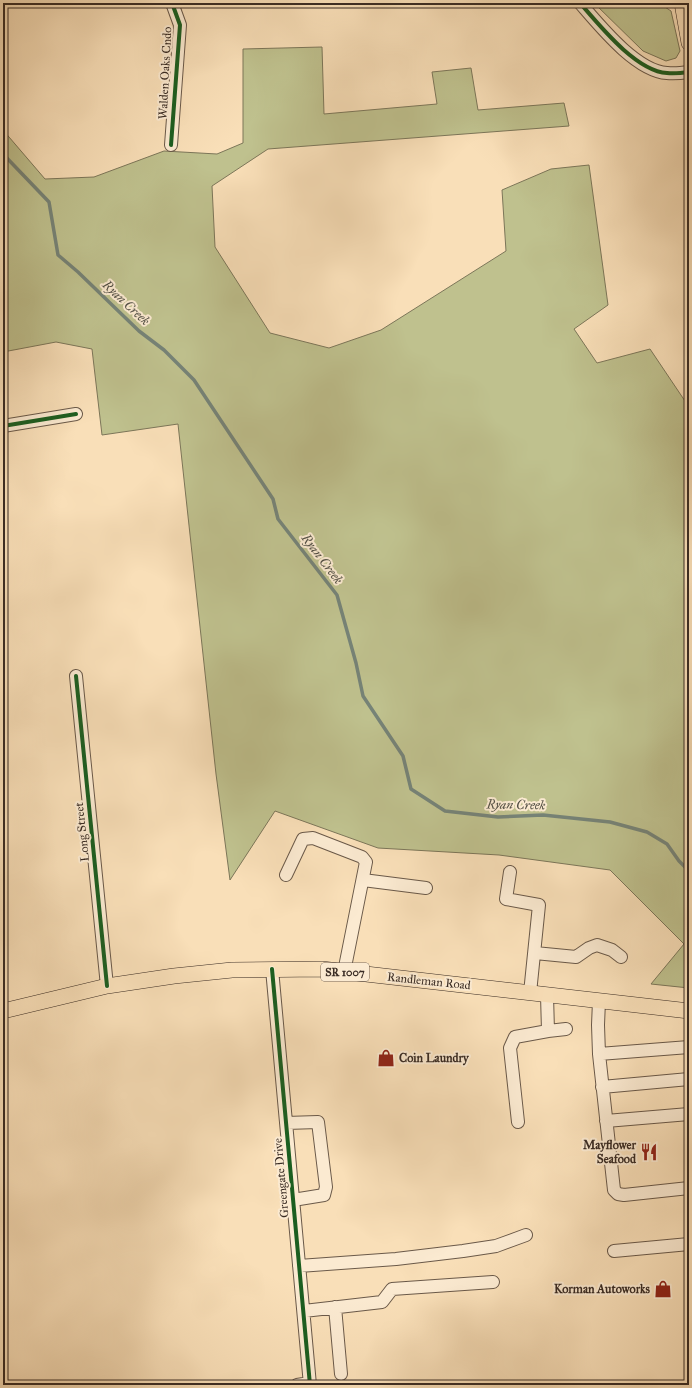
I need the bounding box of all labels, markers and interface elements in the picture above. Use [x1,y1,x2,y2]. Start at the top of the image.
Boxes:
street label: Walden Oaks Cndo [156,26,174,120]
water label: Ryan Creek [98,276,153,329]
water label: Ryan Creek [297,530,346,587]
water label: Ryan Creek [485,796,546,814]
street label: Long Street [72,801,93,862]
road number: SR 1007 [321,963,369,981]
street label: Randleman Road [386,970,472,992]
shop icon: Coin Laundry [376,1048,396,1068]
place label: Coin Laundry [399,1051,470,1066]
street label: Greengate Drive [271,1137,292,1218]
place label: Mayflower Seafood [583,1138,637,1166]
restaurant icon: Mayflower Seafood [639,1142,659,1162]
shop icon: Korman Autoworks [653,1279,673,1299]
place label: Korman Autoworks [554,1282,651,1296]

